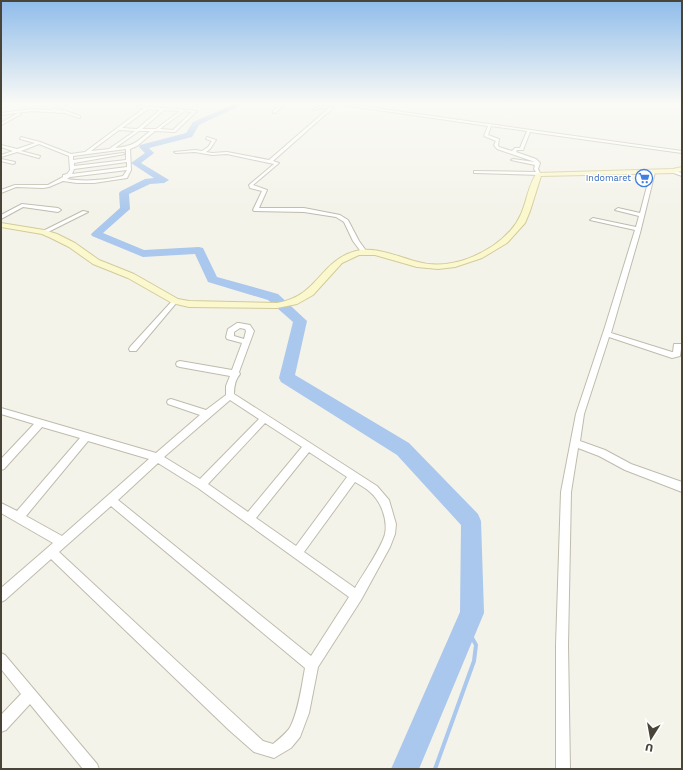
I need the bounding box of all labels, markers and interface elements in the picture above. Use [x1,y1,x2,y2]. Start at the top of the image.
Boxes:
supermarket icon: Indomaret [634,168,654,188]
place label: Indomaret [586,173,631,183]
north arrow [631,718,671,758]
text: U [644,740,654,754]

